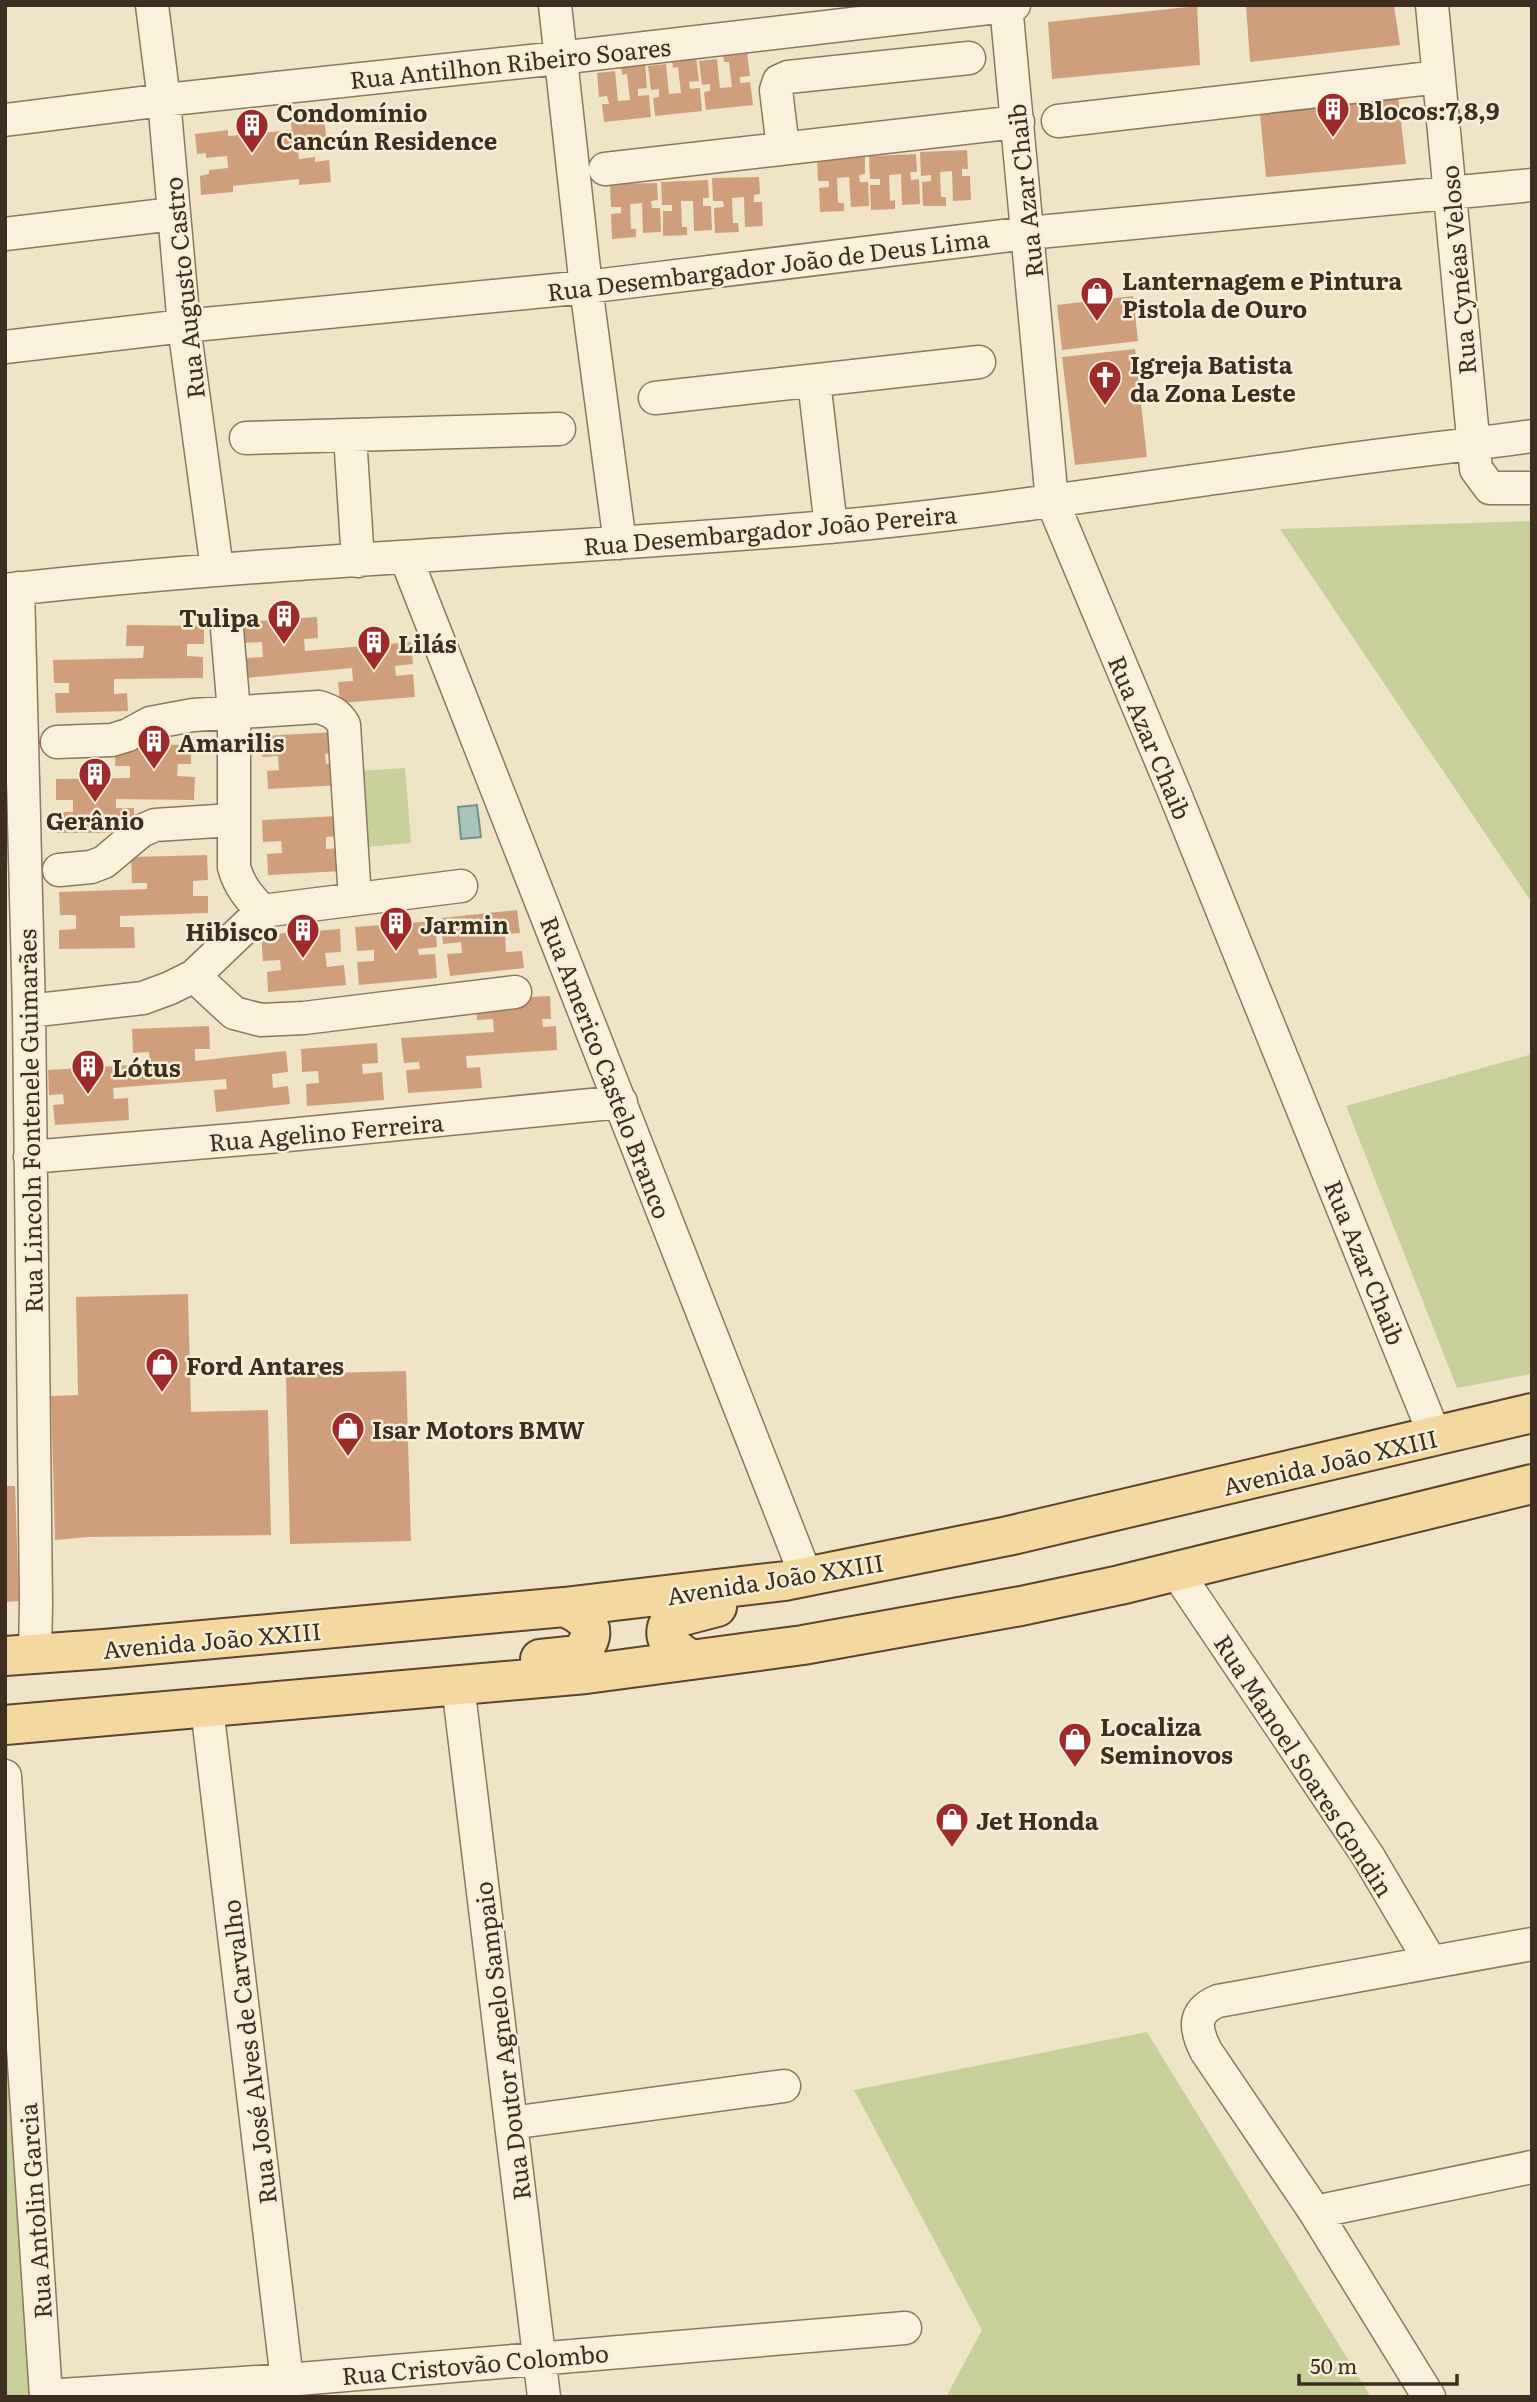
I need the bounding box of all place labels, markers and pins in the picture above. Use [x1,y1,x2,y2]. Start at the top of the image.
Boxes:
building icon: Blocos:7,8,9 [1314,90,1352,139]
place label: Blocos:7,8,9 [1358,92,1500,127]
place label: Condomínio Cancún Residence [276,94,497,157]
building icon: Condomínio Cancún Residence [233,106,271,155]
place label: Lanternagem e Pintura Pistola de Ouro [1122,262,1402,325]
shop icon: Lanternagem e Pintura Pistola de Ouro [1078,274,1116,323]
place label: Igreja Batista da Zona Leste [1130,346,1296,409]
church icon: Igreja Batista da Zona Leste [1086,358,1124,407]
building icon: Tulipa [265,597,303,646]
place label: Tulipa [179,599,260,634]
building icon: Lilás [355,623,393,672]
place label: Lilás [398,625,457,660]
building icon: Amarilis [135,722,173,771]
place label: Amarilis [178,724,284,759]
building icon: Gerânio [76,755,114,804]
place label: Gerânio [46,802,144,837]
building icon: Jarmin [377,904,415,953]
place label: Jarmin [420,906,509,941]
building icon: Hibisco [284,911,322,960]
place label: Hibisco [185,913,278,948]
building icon: Lótus [69,1047,107,1096]
place label: Lótus [112,1049,181,1084]
shop icon: Ford Antares [143,1345,181,1394]
place label: Ford Antares [186,1347,344,1382]
shop icon: Isar Motors BMW [329,1409,367,1458]
place label: Isar Motors BMW [372,1411,585,1446]
place label: Localiza Seminovos [1100,1708,1233,1771]
shop icon: Localiza Seminovos [1056,1720,1094,1769]
shop icon: Jet Honda [933,1800,971,1849]
place label: Jet Honda [976,1802,1099,1837]

